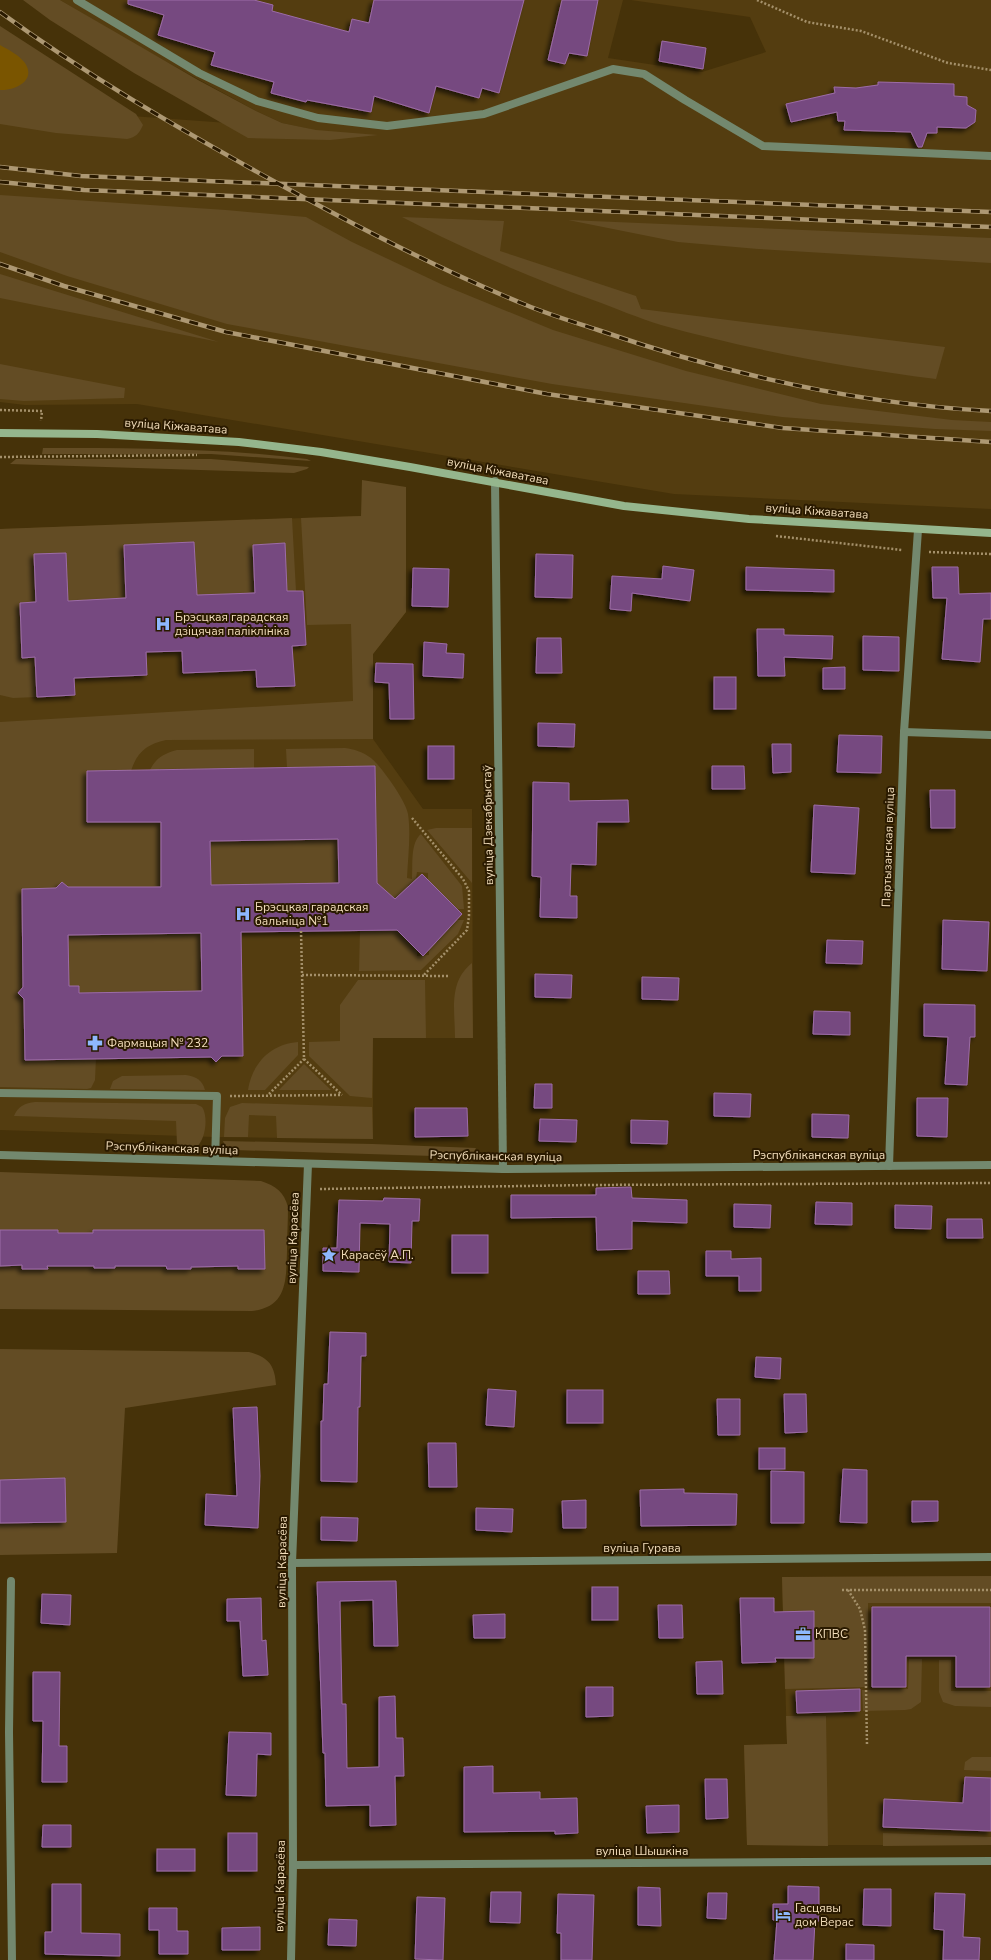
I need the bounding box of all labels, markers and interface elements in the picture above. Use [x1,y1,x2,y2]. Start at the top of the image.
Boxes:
street label: вуліца Кіжаватава [124,414,228,438]
street label: вуліца Кіжаватава [446,453,550,489]
street label: вуліца Кіжаватава [765,499,869,523]
place label: Брэсцкая гарадская дзіцячая паліклініка [175,609,289,639]
hospital icon: Брэсцкая гарадская дзіцячая паліклініка [154,615,172,633]
street label: вуліца Дзекабрыстаў [479,764,497,885]
street label: Партызанская вуліца [878,787,898,907]
place label: Брэсцкая гарадская бальніца №1 [255,899,368,929]
hospital icon: Брэсцкая гарадская бальніца №1 [234,905,252,923]
pharmacy icon: Фармацыя № 232 [86,1034,104,1052]
place label: Фармацыя № 232 [107,1035,208,1051]
street label: Рэспубліканская вуліца [105,1138,239,1158]
street label: Рэспубліканская вуліца [430,1147,562,1165]
street label: Рэспубліканская вуліца [753,1147,885,1163]
street label: вуліца Карасёва [283,1192,303,1284]
place icon: Карасёў А.П. [320,1246,338,1264]
place label: Карасёў А.П. [341,1247,414,1263]
street label: вуліца Карасёва [273,1516,291,1608]
street label: вуліца Гурава [603,1540,681,1556]
office icon: КПВС [794,1625,812,1643]
place label: КПВС [815,1626,848,1642]
street label: вуліца Карасёва [271,1840,289,1932]
street label: вуліца Шышкіна [596,1843,688,1859]
place label: Гасцявы дом Верас [795,1900,854,1930]
hotel icon: Гасцявы дом Верас [774,1906,792,1924]

